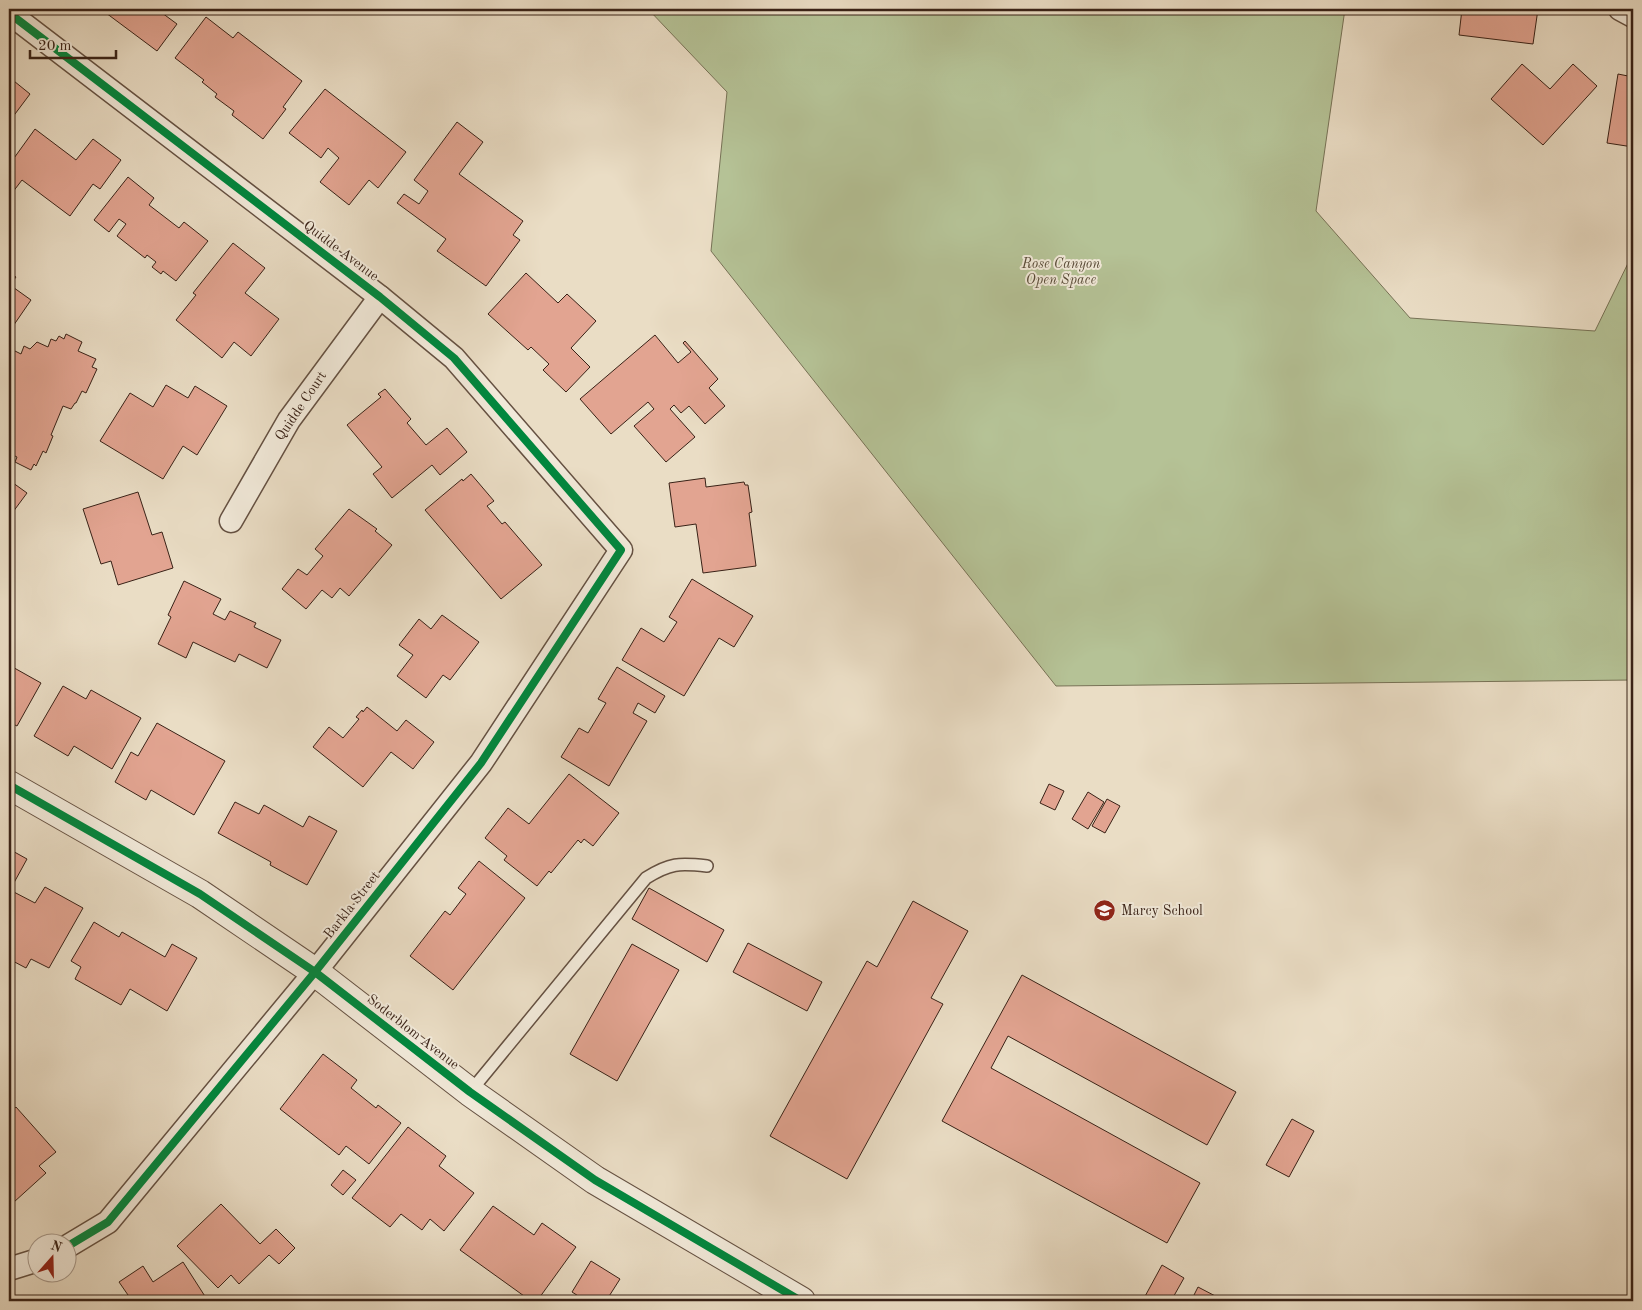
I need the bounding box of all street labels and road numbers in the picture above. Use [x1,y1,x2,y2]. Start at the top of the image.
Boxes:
street label: Quidde Avenue [301,218,381,284]
street label: Quidde Court [273,369,329,443]
street label: Barkla Street [321,869,383,941]
street label: Soderblom Avenue [364,992,462,1072]

